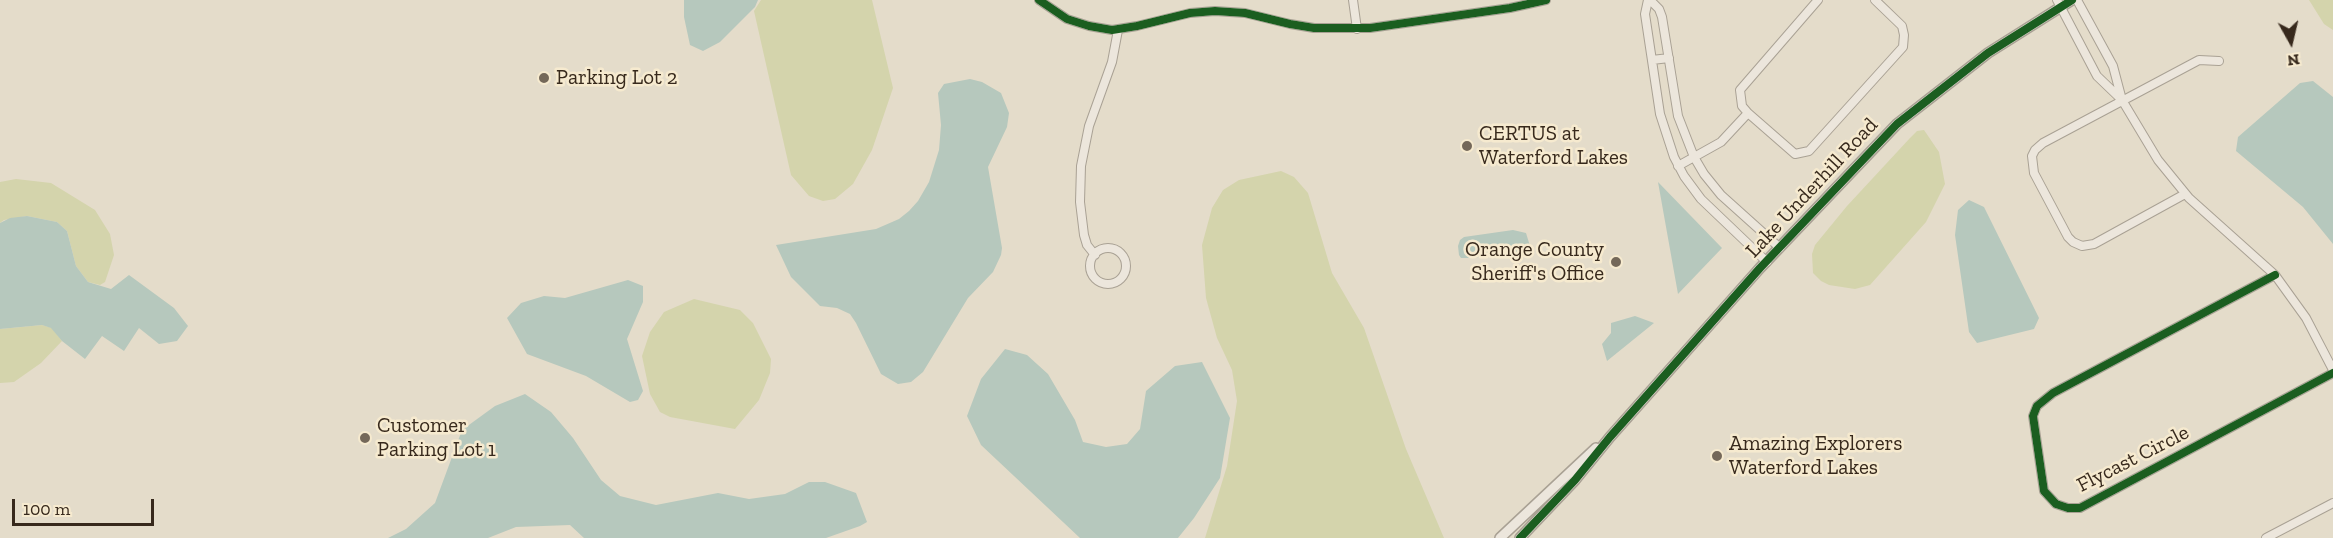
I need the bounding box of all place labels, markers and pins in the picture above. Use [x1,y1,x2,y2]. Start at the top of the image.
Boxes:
place label: Parking Lot 2 [556,65,677,91]
marker: Parking Lot 2 [537,71,551,85]
place label: CERTUS at Waterford Lakes [1479,121,1628,171]
marker: CERTUS at Waterford Lakes [1460,139,1474,153]
place label: Orange County Sheriff's Office [1465,237,1604,287]
marker: Orange County Sheriff's Office [1609,255,1623,269]
place label: Customer Parking Lot 1 [377,413,496,463]
marker: Customer Parking Lot 1 [358,431,372,445]
place label: Amazing Explorers Waterford Lakes [1729,431,1903,481]
marker: Amazing Explorers Waterford Lakes [1710,449,1724,463]

